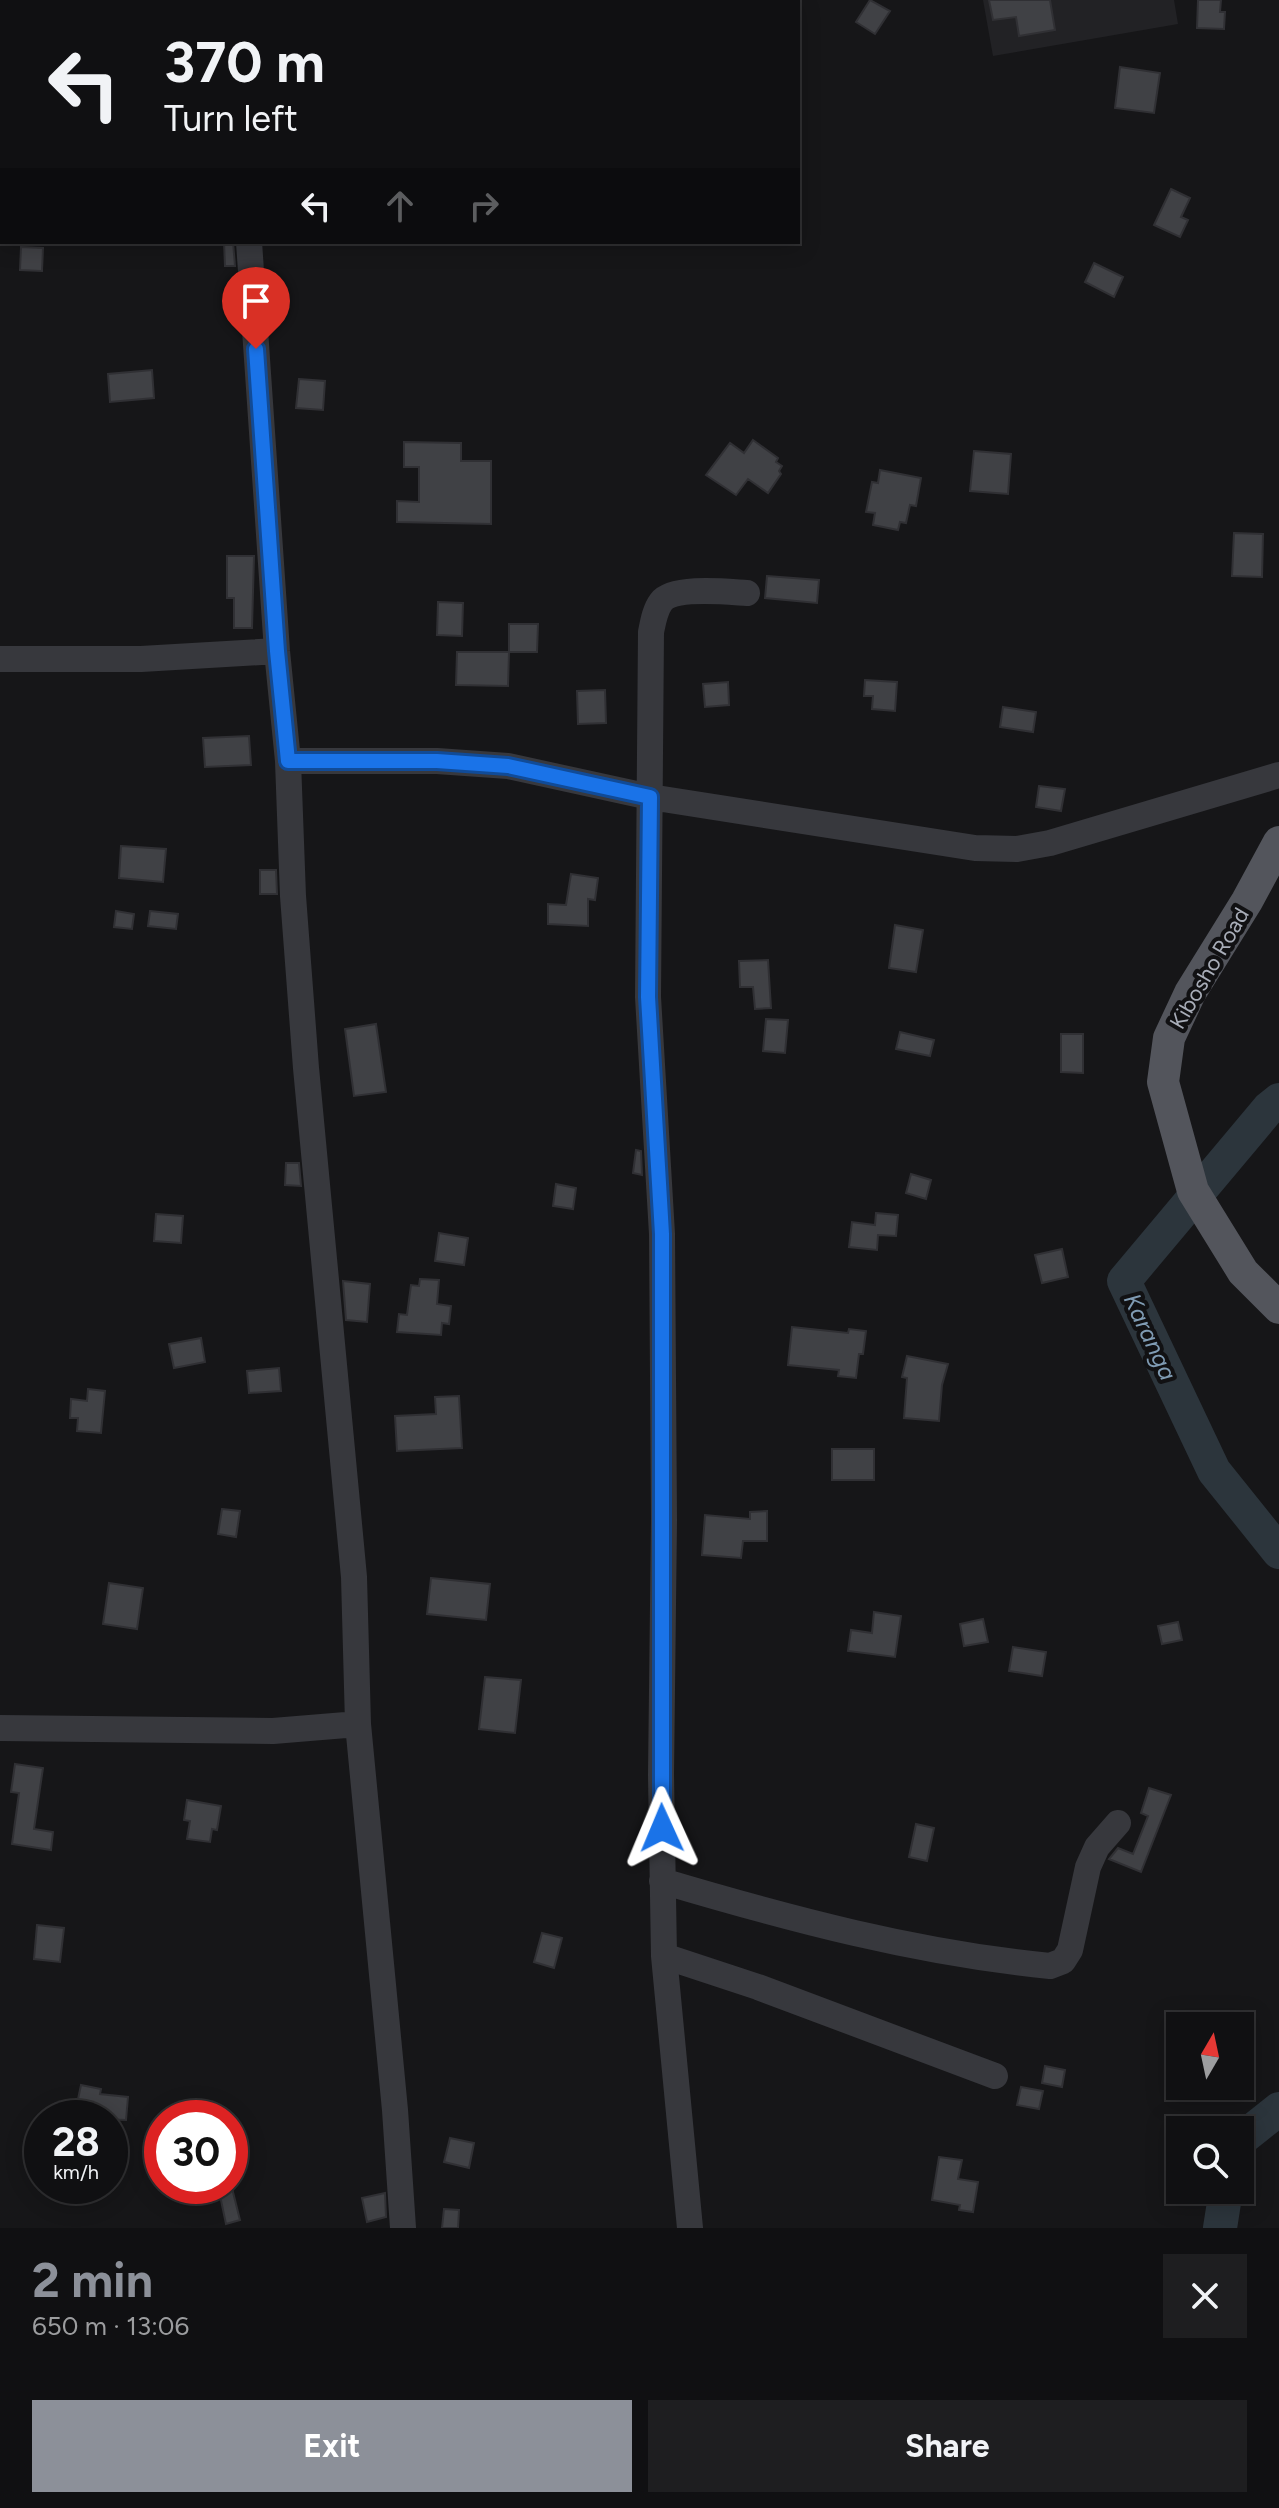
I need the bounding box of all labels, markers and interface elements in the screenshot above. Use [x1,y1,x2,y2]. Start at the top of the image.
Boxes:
text: 370 m [164,29,325,96]
icon: left [32,32,136,136]
text: Turn left [164,97,298,140]
icon: left [294,184,338,228]
icon: ahead [378,184,422,228]
icon: right [462,184,506,228]
pin [222,267,290,349]
icon: arrive [234,279,278,323]
street label: Kibosho Road [1164,903,1255,1034]
water label: Karanga [1118,1289,1183,1385]
position arrow [620,1786,704,1870]
north arrow [1166,2012,1254,2100]
map controls [1166,2012,1254,2204]
speed limit sign: 30 [144,2100,248,2204]
button: search [1166,2116,1254,2204]
text: 28 [52,2118,100,2166]
text: km/h [53,2160,99,2184]
text: 2 min [32,2251,153,2309]
button: close [1163,2254,1247,2338]
text: 650 m · 13:06 [32,2310,189,2342]
button: Exit [32,2400,632,2492]
button: Share [648,2400,1247,2492]

